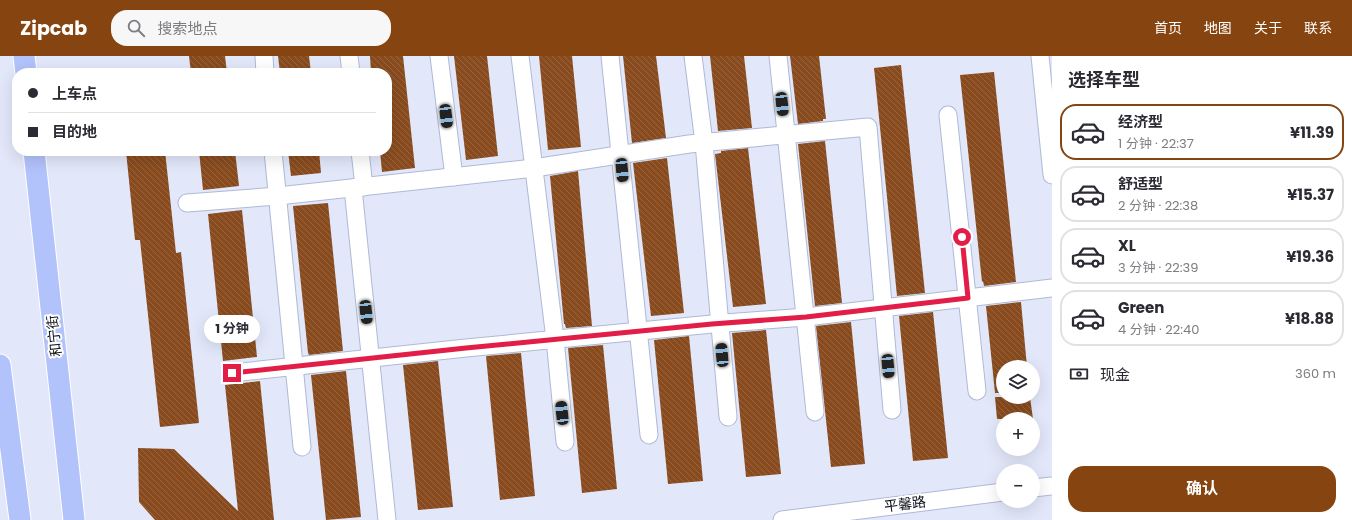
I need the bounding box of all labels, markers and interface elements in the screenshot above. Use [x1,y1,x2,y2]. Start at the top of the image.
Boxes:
search box [111,10,391,46]
text: Zipcab [20,15,87,42]
icon: search [125,17,147,39]
text: 搜索地点 [157,18,217,39]
text: 首页 [1154,18,1182,38]
text: 地图 [1204,18,1232,38]
text: 关于 [1254,18,1282,38]
text: 联系 [1304,18,1332,38]
text: 选择车型 [1068,67,1140,92]
text: 上车点 [52,83,97,104]
car [775,91,789,117]
car [439,103,453,129]
text: 经济型 [1118,111,1163,132]
icon: car [1070,114,1106,150]
text: 目的地 [52,121,97,142]
text: ¥11.39 [1290,122,1334,143]
text: 1 分钟 · 22:37 [1118,134,1194,153]
car [615,158,629,182]
text: 舒适型 [1118,173,1163,194]
icon: car [1070,176,1106,212]
text: ¥15.37 [1287,184,1334,205]
text: 2 分钟 · 22:38 [1118,196,1198,215]
route start [953,228,971,246]
text: XL [1118,235,1136,256]
icon: car [1070,238,1106,274]
text: ¥19.36 [1286,246,1334,267]
text: 3 分钟 · 22:39 [1118,258,1198,277]
text: Green [1118,297,1164,318]
car [359,299,373,325]
icon: car [1070,300,1106,336]
text: ¥18.88 [1285,308,1334,329]
street label: 和宁街 [42,314,66,358]
callout: 1 分钟 [204,315,260,343]
text: 1 分钟 [215,319,249,338]
text: 4 分钟 · 22:40 [1118,320,1199,339]
car [715,343,729,367]
car [881,354,895,378]
map controls [996,360,1040,508]
button: layers [996,360,1040,404]
icon: cash [1068,363,1090,385]
route end [223,364,241,382]
text: 现金 [1100,364,1130,385]
text: 360 m [1295,364,1336,383]
car [555,400,569,426]
button: + [996,412,1040,456]
button: − [996,464,1040,508]
button: 确认 [1068,466,1336,512]
street label: 平馨路 [883,492,927,516]

